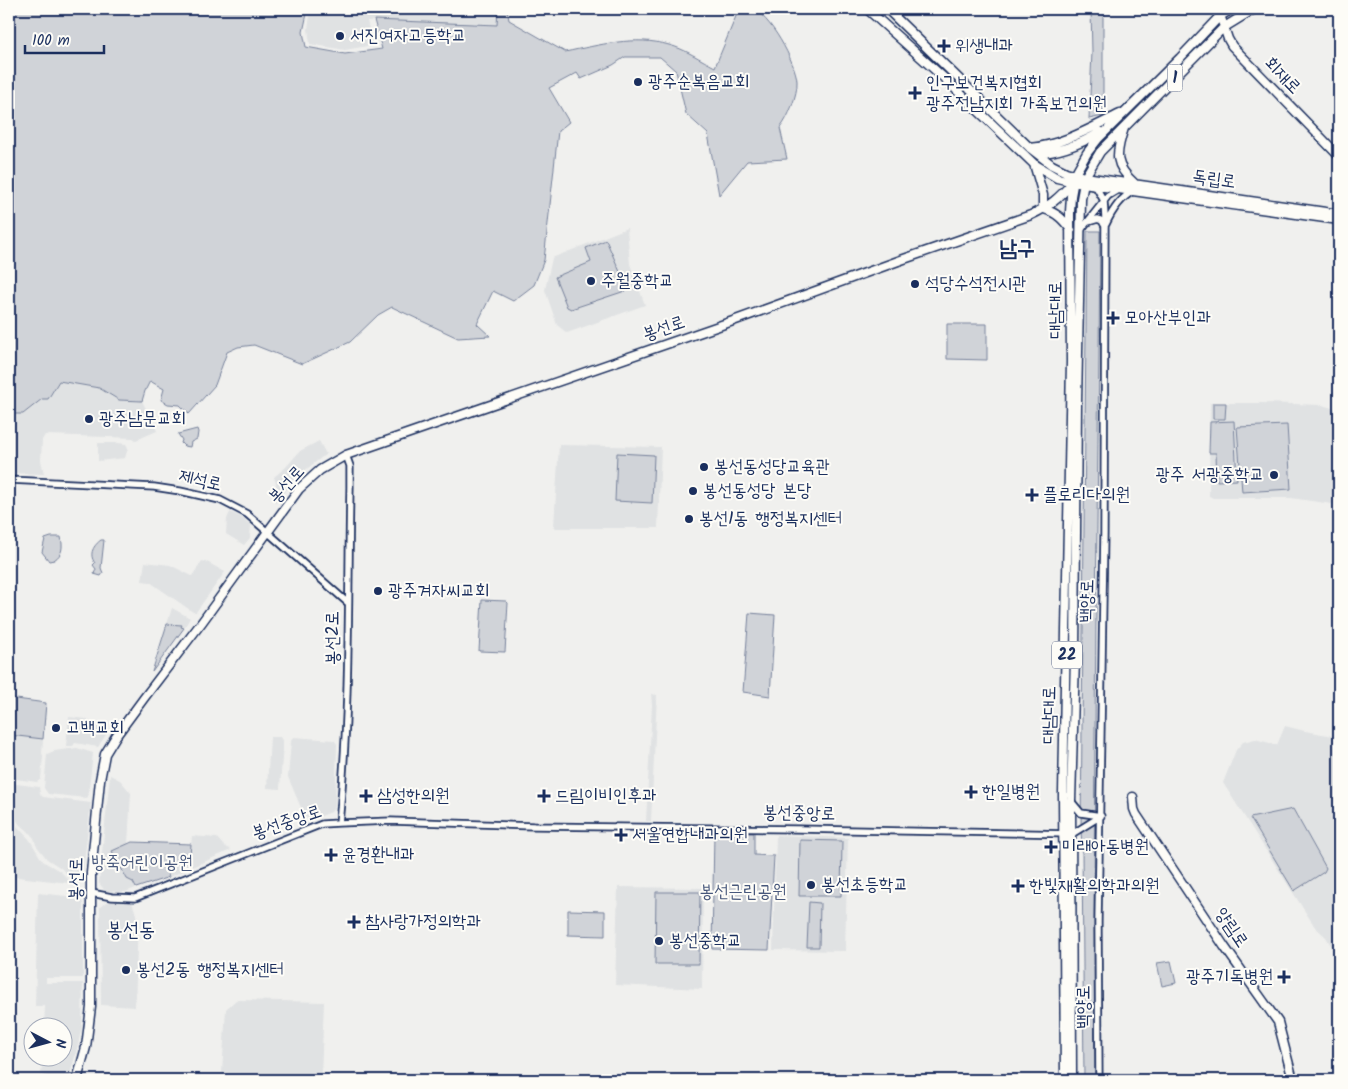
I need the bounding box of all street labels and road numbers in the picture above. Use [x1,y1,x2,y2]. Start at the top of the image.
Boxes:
street label: 회재로 [1256,50,1308,102]
road number: 1 [1168,64,1182,92]
street label: 독립로 [1190,163,1238,197]
street label: 대남대로 [1042,281,1071,339]
street label: 봉선로 [639,308,689,350]
street label: 봉선로 [262,459,312,511]
street label: 제석로 [176,462,224,500]
street label: 백양로 [1073,579,1103,623]
street label: 봉선2로 [319,611,348,665]
road number: 22 [1052,642,1082,668]
street label: 대남대로 [1035,686,1065,744]
street label: 봉선중앙로 [248,798,326,848]
street label: 봉선중앙로 [763,799,835,829]
street label: 봉선로 [62,857,92,901]
street label: 양림로 [1207,902,1255,954]
street label: 백양로 [1070,985,1099,1029]

